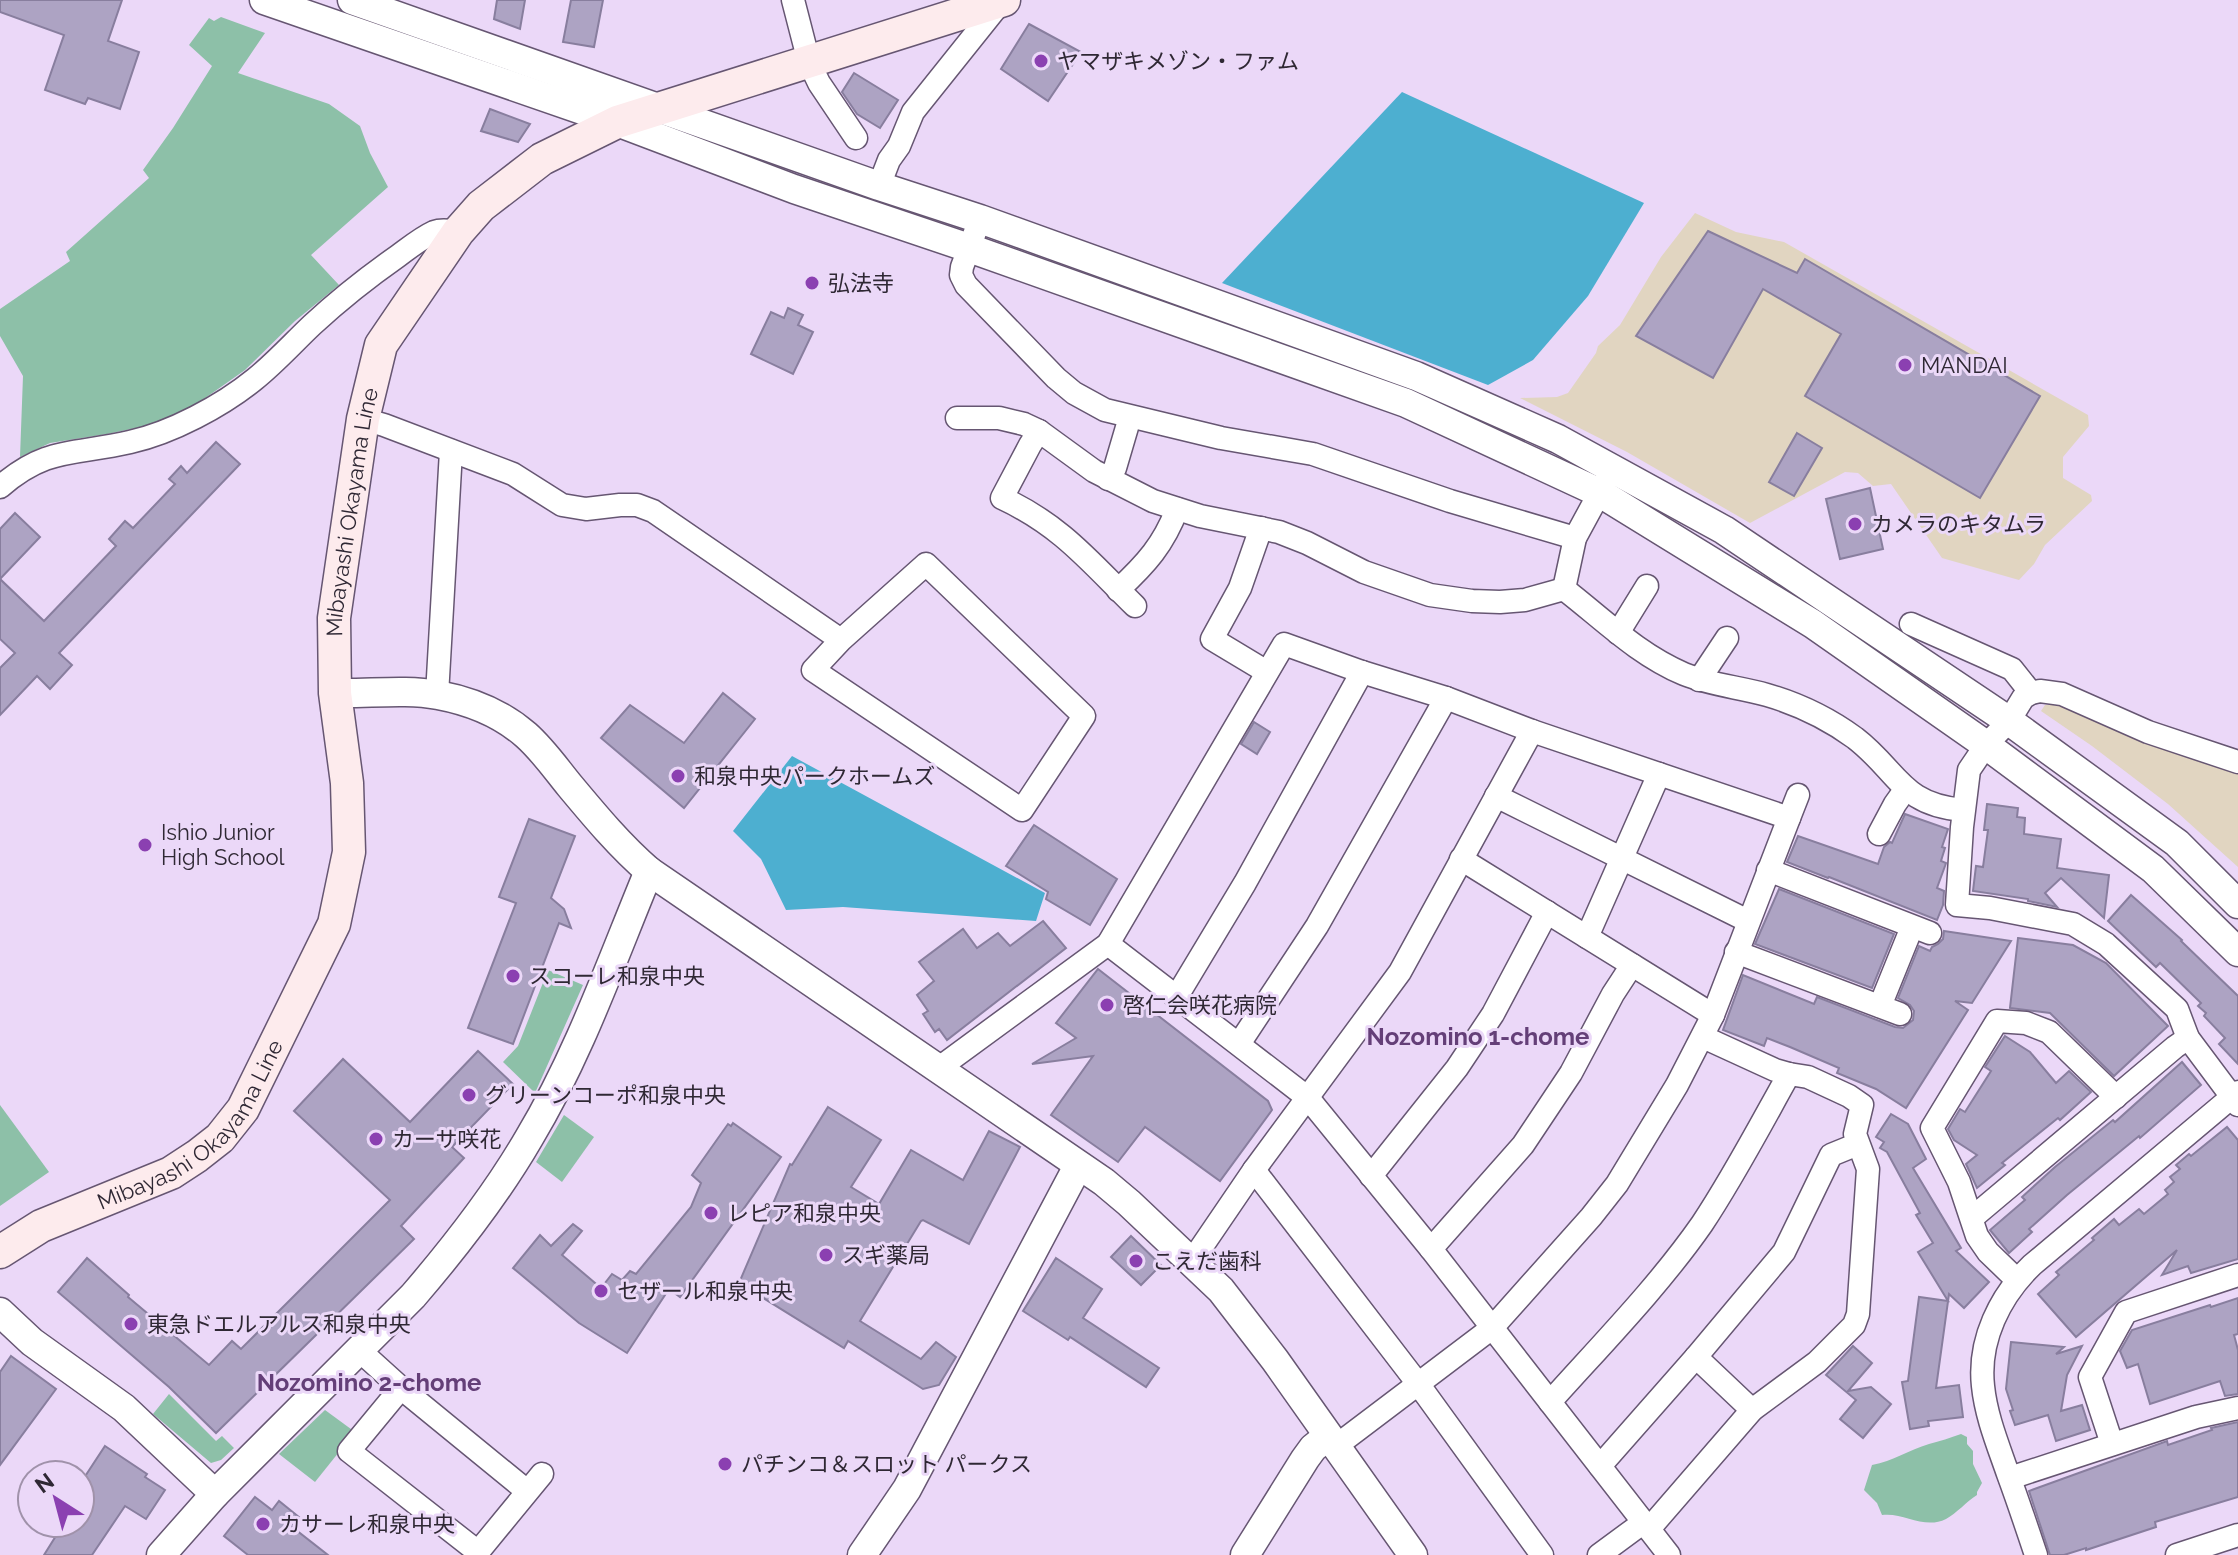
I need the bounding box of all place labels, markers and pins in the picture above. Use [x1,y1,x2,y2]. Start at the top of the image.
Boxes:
place label: ヤマザキメゾン・ファム [1057,48,1299,74]
marker: ヤマザキメゾン・ファム [1032,52,1050,70]
place label: 弘法寺 [828,270,894,296]
marker: 弘法寺 [803,274,821,292]
place label: MANDAI [1921,352,2008,378]
marker: MANDAI [1896,356,1914,374]
place label: カメラのキタムラ [1871,511,2046,537]
marker: カメラのキタムラ [1846,515,1864,533]
place label: 和泉中央パークホームズ [694,763,935,789]
marker: 和泉中央パークホームズ [669,767,687,785]
place label: Ishio Junior High School [161,819,285,870]
marker: Ishio Junior High School [136,836,154,854]
place label: スコーレ和泉中央 [529,963,705,989]
marker: スコーレ和泉中央 [504,967,522,985]
place label: 啓仁会咲花病院 [1123,992,1277,1018]
marker: 啓仁会咲花病院 [1098,996,1116,1014]
place label: グリーンコーポ和泉中央 [485,1082,726,1108]
marker: グリーンコーポ和泉中央 [460,1086,478,1104]
place label: カーサ咲花 [392,1126,502,1152]
marker: カーサ咲花 [367,1130,385,1148]
place label: レピア和泉中央 [727,1200,881,1226]
marker: レピア和泉中央 [702,1204,720,1222]
place label: スギ薬局 [842,1242,930,1268]
marker: スギ薬局 [817,1246,835,1264]
place label: こえだ歯科 [1152,1248,1262,1274]
marker: こえだ歯科 [1127,1252,1145,1270]
place label: セザール和泉中央 [617,1278,793,1304]
marker: セザール和泉中央 [592,1282,610,1300]
place label: 東急ドエルアルス和泉中央 [147,1311,411,1337]
marker: 東急ドエルアルス和泉中央 [122,1315,140,1333]
place label: パチンコ＆スロット パークス [741,1451,1032,1477]
marker: パチンコ＆スロット パークス [716,1455,734,1473]
place label: カサーレ和泉中央 [279,1511,455,1537]
marker: カサーレ和泉中央 [254,1515,272,1533]

